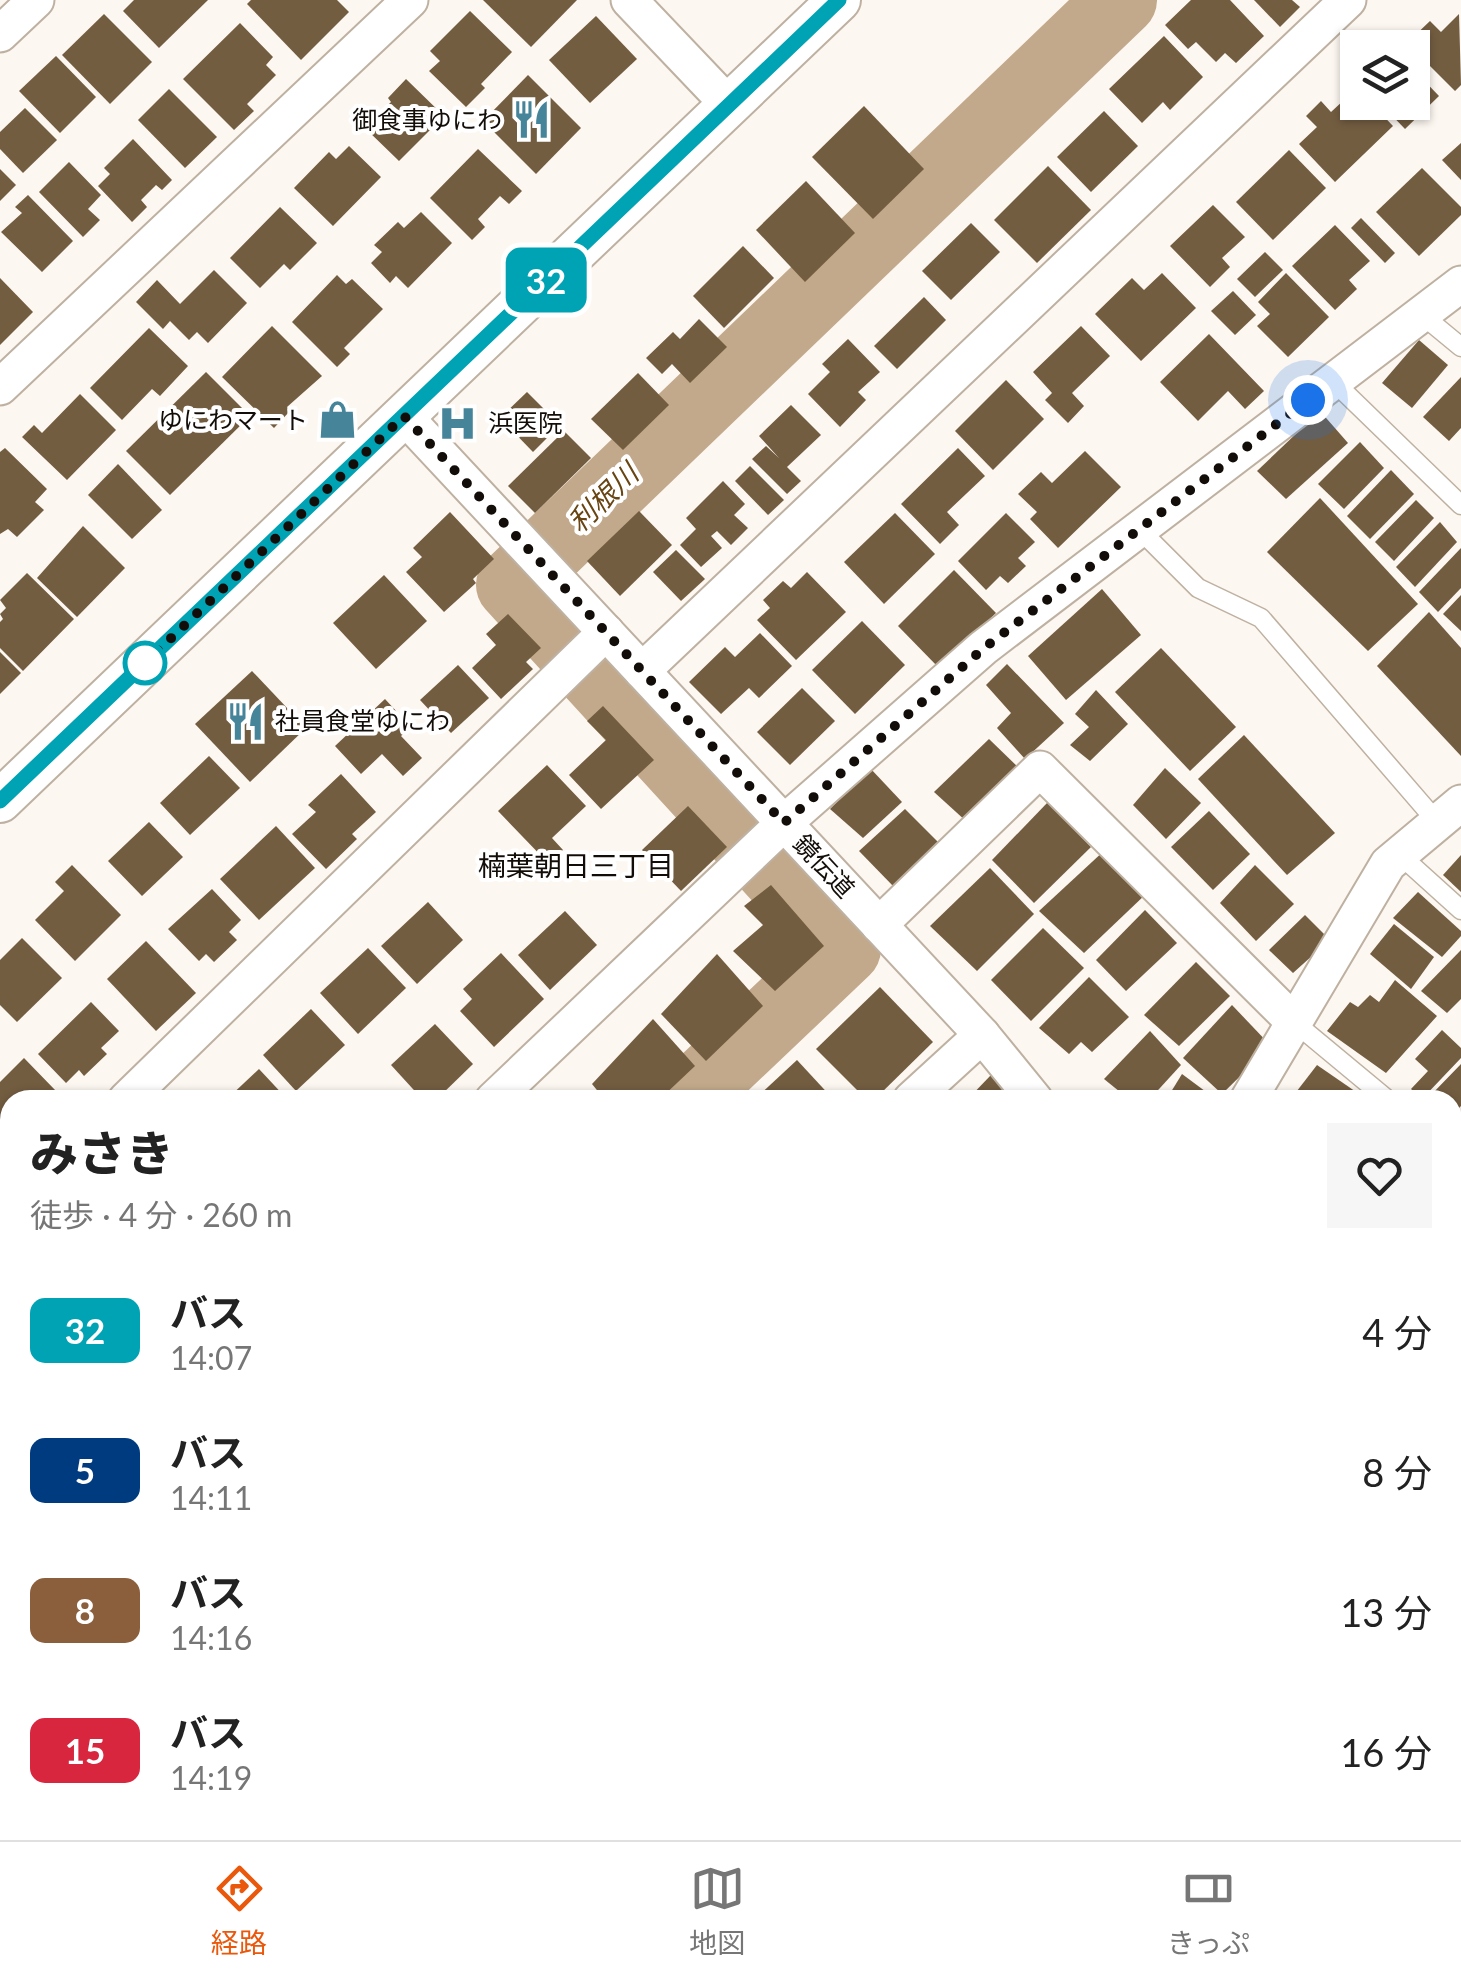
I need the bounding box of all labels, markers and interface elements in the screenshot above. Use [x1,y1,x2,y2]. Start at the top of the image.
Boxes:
map controls [1340,30,1430,120]
button: layers [1340,30,1430,120]
restaurant icon: 御食事ゆにわ [511,99,553,141]
place label: 御食事ゆにわ [352,104,502,134]
line badge: 32 [501,248,591,312]
text: 32 [526,259,566,301]
your location [1283,375,1333,425]
shop icon: ゆにわマート [317,399,359,441]
hospital icon: 浜医院 [437,402,479,444]
place label: ゆにわマート [158,404,308,434]
place label: 浜医院 [488,407,563,437]
water label: 利根川 [560,454,646,539]
unlabelled marker [124,642,166,684]
restaurant icon: 社員食堂ゆにわ [224,700,266,742]
place label: 社員食堂ゆにわ [275,705,450,735]
street label: 鏡伝道 [788,828,861,903]
district label: 楠葉朝日三丁目 [478,848,674,882]
button: heart [1327,1123,1432,1228]
text: みさき [30,1124,174,1181]
text: 徒歩 · 4 分 · 260 m [30,1195,292,1234]
text: バス [170,1289,246,1335]
text: 32 [65,1309,105,1351]
text: 4 分 [1362,1309,1432,1355]
text: 14:07 [170,1338,252,1377]
text: バス [170,1429,246,1475]
text: 5 [75,1449,95,1491]
text: 8 分 [1362,1449,1432,1495]
text: 14:11 [170,1478,252,1517]
text: バス [170,1569,246,1615]
text: 8 [75,1589,95,1631]
text: 13 分 [1340,1589,1432,1635]
text: 14:16 [170,1618,252,1657]
text: バス [170,1709,246,1755]
text: 15 [65,1729,105,1771]
text: 16 分 [1340,1729,1432,1775]
text: 14:19 [170,1758,252,1797]
tab: 経路 [211,1861,267,1961]
tab: 地図 [689,1861,745,1961]
tab: きっぷ [1167,1861,1250,1961]

